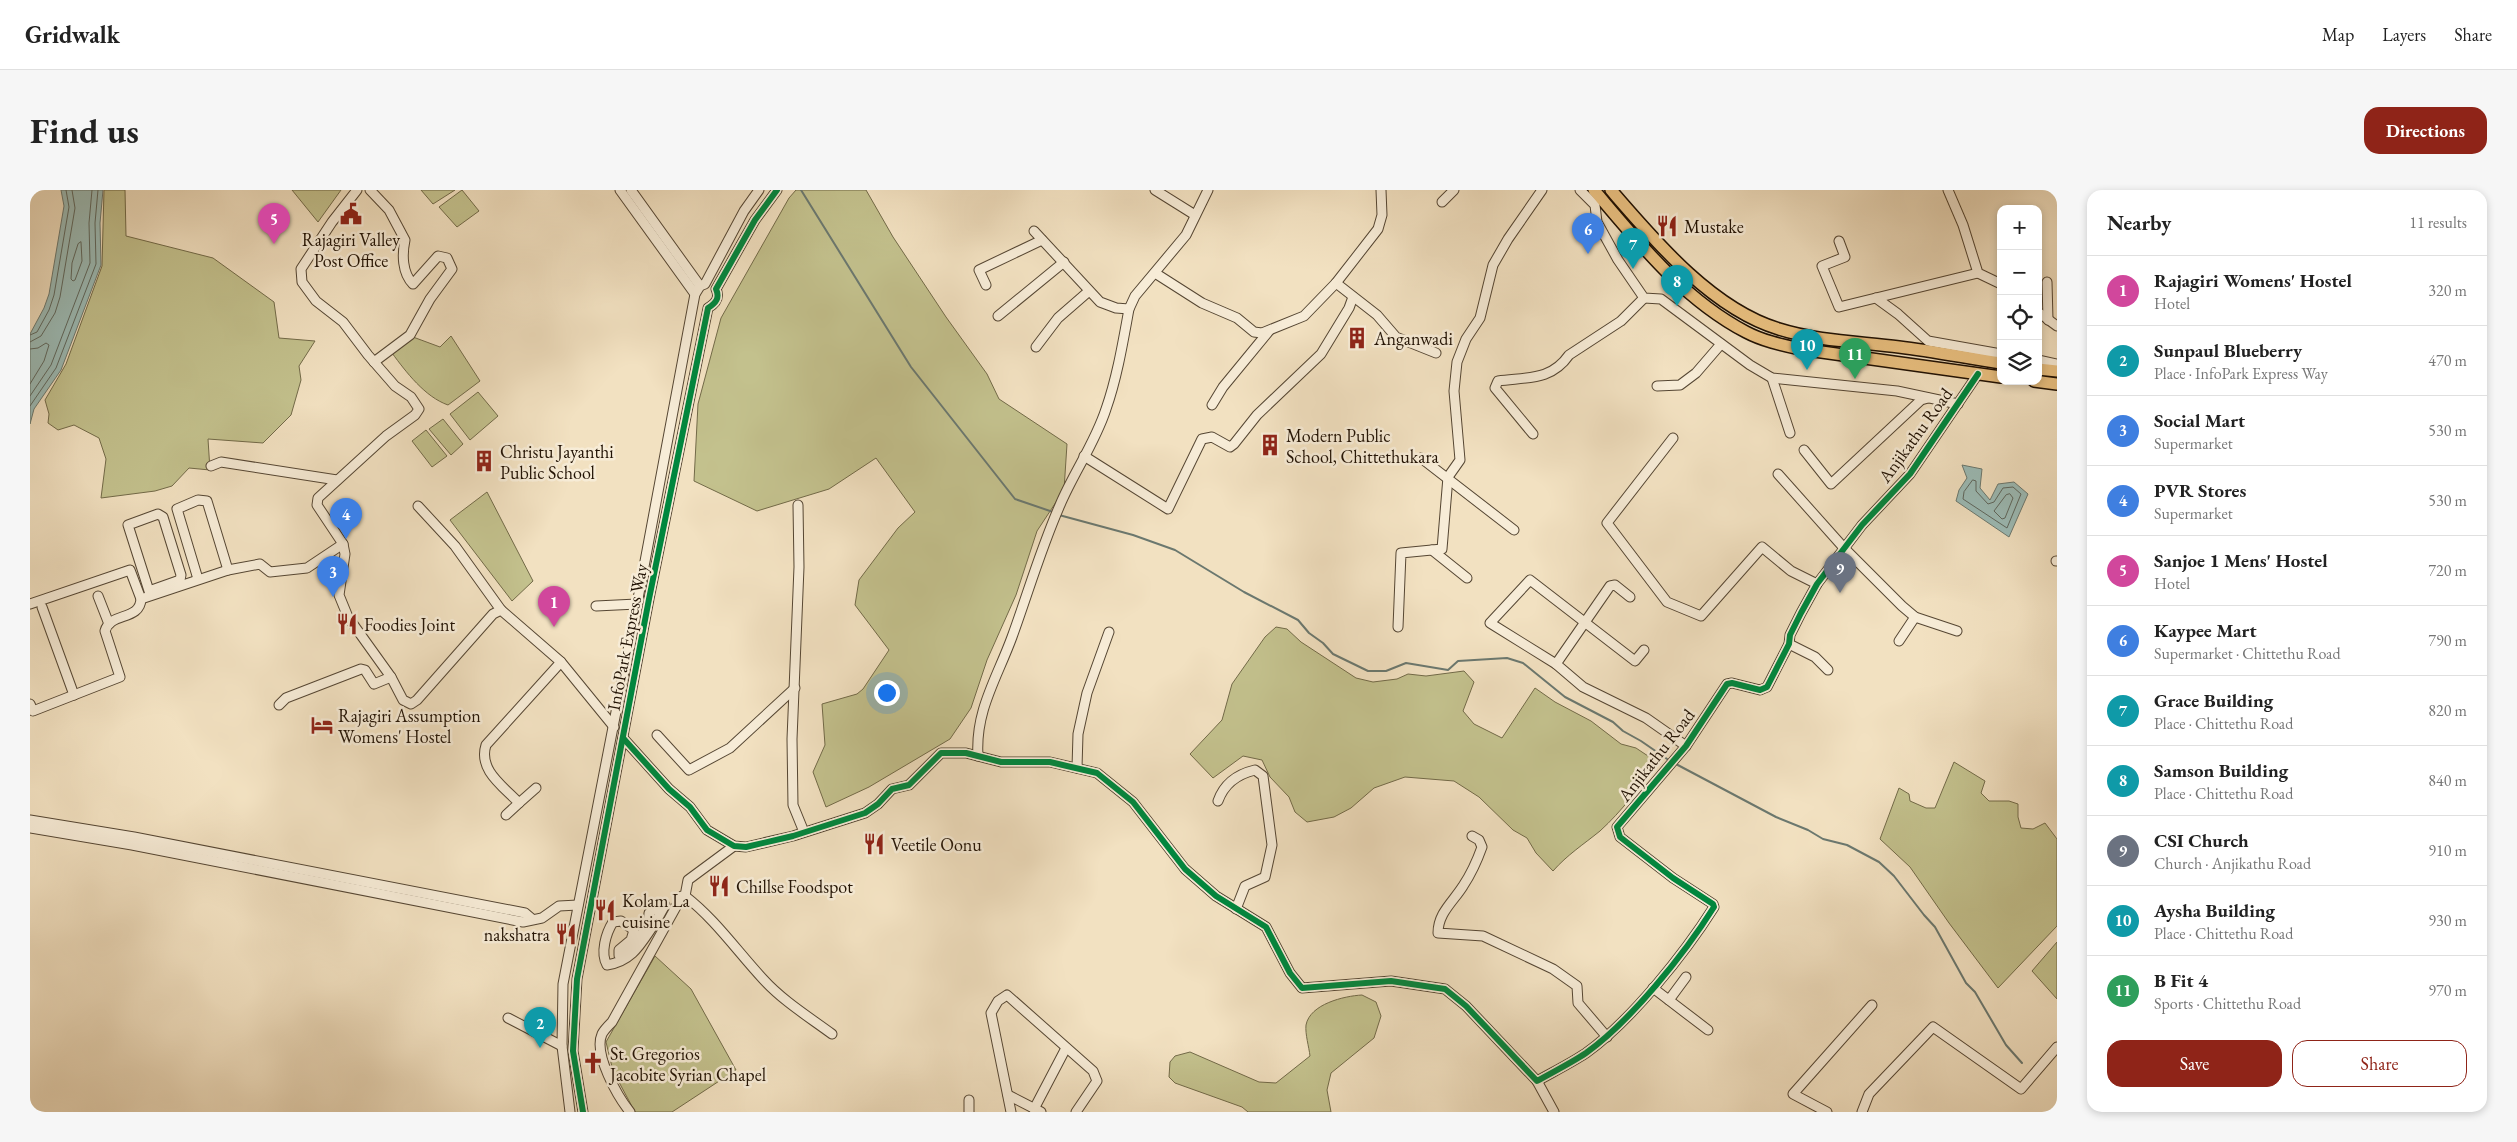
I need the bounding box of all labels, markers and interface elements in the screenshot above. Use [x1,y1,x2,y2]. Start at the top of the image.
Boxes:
text: Gridwalk [25,19,120,50]
text: Map [2322,23,2354,46]
text: Layers [2382,23,2426,46]
text: Share [2454,23,2492,46]
button: Directions [2364,107,2487,154]
text: Find us [30,108,139,153]
public building icon: Rajagiri Valley Post Office [338,201,364,227]
pin: 5 [258,203,290,244]
map controls [1997,205,2042,385]
button: + [1997,205,2042,250]
text: Nearby [2107,209,2171,236]
text: 11 results [2409,212,2467,233]
pin: 6 [1572,213,1604,254]
restaurant icon: Mustake [1654,213,1680,239]
place label: Mustake [1684,215,1744,238]
place label: Rajagiri Valley Post Office [302,228,400,272]
pin: 7 [1617,228,1649,269]
button: − [1997,250,2042,295]
pin: 8 [1661,265,1693,306]
text: Rajagiri Womens' Hostel [2154,268,2352,293]
text: 1 [2119,280,2127,301]
text: 320 m [2428,280,2467,301]
text: Hotel [2154,293,2190,314]
button: locate [1997,295,2042,340]
building icon: Anganwadi [1344,325,1370,351]
place label: Anganwadi [1373,327,1453,350]
pin: 10 [1791,329,1823,370]
pin: 11 [1839,338,1871,379]
text: Sunpaul Blueberry [2154,338,2302,363]
button: layers [1997,340,2042,385]
text: 2 [2119,350,2127,371]
text: 470 m [2428,350,2467,371]
text: Place · InfoPark Express Way [2154,363,2328,384]
street label: Anjikathu Road [1872,382,1958,488]
text: Social Mart [2154,408,2245,433]
text: 3 [2119,420,2127,441]
text: 530 m [2428,420,2467,441]
place label: Modern Public School, Chittethukara [1286,424,1439,468]
building icon: Modern Public School, Chittethukara [1257,432,1283,458]
text: Supermarket [2154,433,2233,454]
place label: Christu Jayanthi Public School [500,440,614,484]
building icon: Christu Jayanthi Public School [471,448,497,474]
text: PVR Stores [2154,478,2246,503]
text: 4 [2119,490,2127,511]
text: 530 m [2428,490,2467,511]
pin: 4 [330,498,362,539]
text: Supermarket [2154,503,2233,524]
text: Sanjoe 1 Mens' Hostel [2154,548,2328,573]
pin: 9 [1824,552,1856,593]
pin: 3 [317,556,349,597]
text: 5 [2119,560,2127,581]
text: 720 m [2428,560,2467,581]
street label: InfoPark Express Way [601,561,653,712]
text: Hotel [2154,573,2190,594]
pin: 1 [538,586,570,627]
restaurant icon: Foodies Joint [334,611,360,637]
place label: Foodies Joint [364,613,455,636]
text: Kaypee Mart [2154,618,2257,643]
text: 6 [2119,630,2127,651]
text: 790 m [2428,630,2467,651]
text: Supermarket · Chittethu Road [2154,643,2341,664]
your location [874,680,900,706]
text: Grace Building [2154,688,2273,713]
text: 7 [2119,700,2127,721]
text: 820 m [2428,700,2467,721]
street label: Anjikathu Road [1612,703,1700,807]
place label: Rajagiri Assumption Womens' Hostel [338,704,481,748]
hotel icon: Rajagiri Assumption Womens' Hostel [309,712,335,738]
text: Place · Chittethu Road [2154,713,2293,734]
text: Samson Building [2154,758,2288,783]
text: 8 [2119,770,2127,791]
text: 840 m [2428,770,2467,791]
text: Place · Chittethu Road [2154,783,2293,804]
text: CSI Church [2154,828,2249,853]
restaurant icon: Veetile Oonu [861,831,887,857]
place label: Veetile Oonu [891,833,982,856]
text: 9 [2119,840,2127,861]
text: 910 m [2428,840,2467,861]
text: Church · Anjikathu Road [2154,853,2311,874]
restaurant icon: Chillse Foodspot [706,873,732,899]
place label: Chillse Foodspot [736,875,853,898]
place label: Kolam La cuisine [622,889,691,933]
restaurant icon: Kolam La cuisine [592,897,618,923]
text: Aysha Building [2154,898,2275,923]
text: 10 [2115,910,2131,931]
text: 930 m [2428,910,2467,931]
restaurant icon: nakshatra [553,921,579,947]
place label: nakshatra [484,923,551,946]
text: Place · Chittethu Road [2154,923,2293,944]
text: B Fit 4 [2154,968,2208,993]
text: 11 [2115,980,2131,1001]
text: 970 m [2428,980,2467,1001]
text: Sports · Chittethu Road [2154,993,2301,1014]
pin: 2 [524,1007,556,1048]
button: Save [2107,1040,2282,1087]
button: Share [2292,1040,2467,1087]
place label: St. Gregorios Jacobite Syrian Chapel [608,1042,766,1086]
church icon: St. Gregorios Jacobite Syrian Chapel [580,1050,606,1076]

